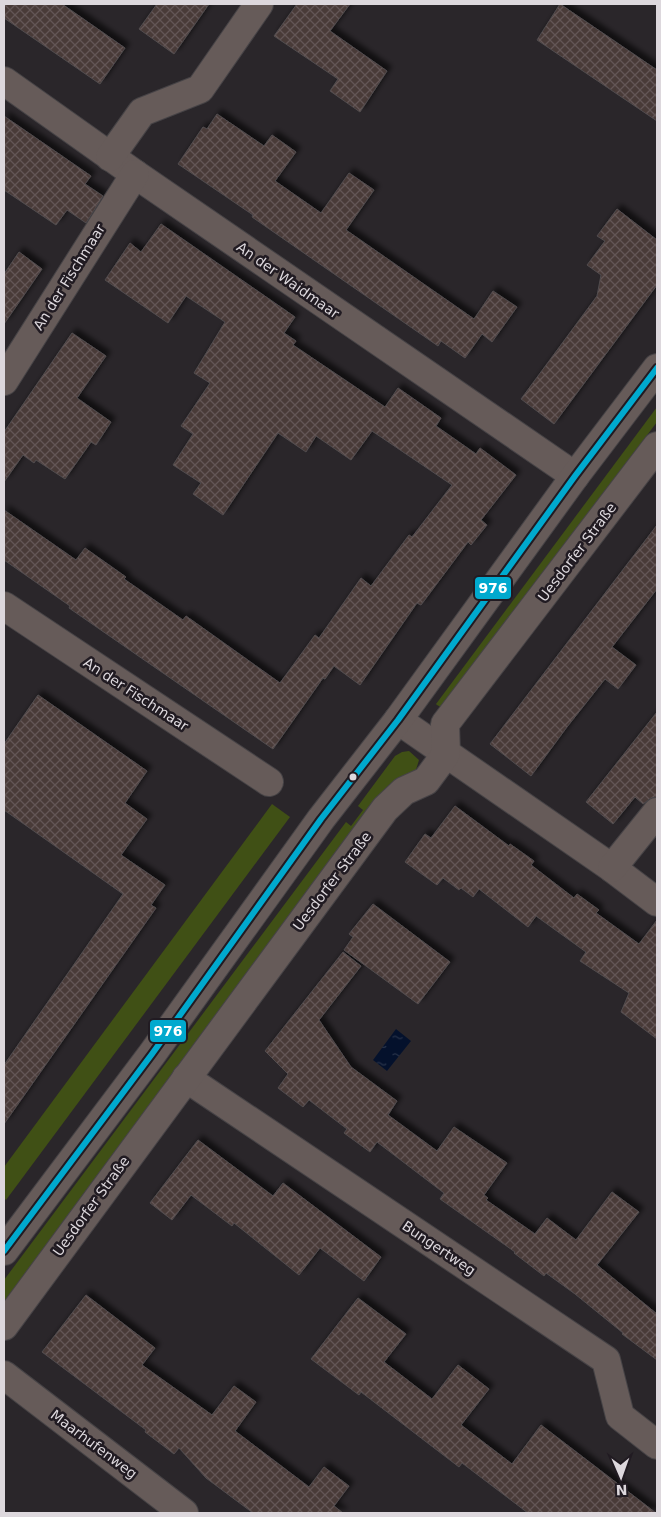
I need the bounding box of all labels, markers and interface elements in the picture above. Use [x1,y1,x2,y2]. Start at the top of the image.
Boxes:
street label: An der Fischmaar [30,221,108,333]
street label: An der Waidmaar [234,239,343,322]
street label: Uesdorfer Straße [535,500,619,604]
line badge: 976 [474,576,512,600]
text: 976 [478,580,508,596]
street label: An der Fischmaar [81,654,192,734]
unlabelled marker [348,772,358,782]
street label: Uesdorfer Straße [290,829,374,933]
line badge: 976 [149,1019,187,1043]
text: 976 [153,1023,183,1039]
street label: Uesdorfer Straße [49,1153,133,1259]
street label: Bungertweg [399,1218,479,1278]
street label: Maarhufenweg [48,1406,140,1482]
north arrow [596,1452,646,1502]
text: N [615,1482,628,1498]

